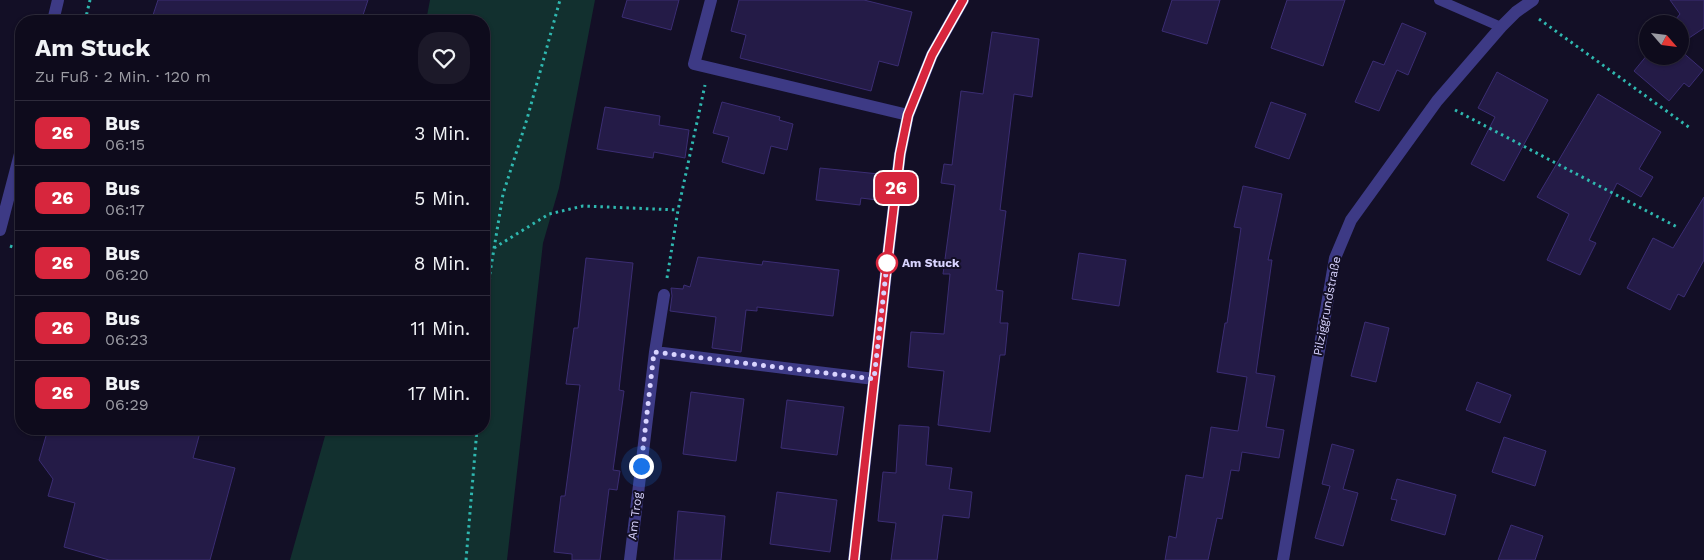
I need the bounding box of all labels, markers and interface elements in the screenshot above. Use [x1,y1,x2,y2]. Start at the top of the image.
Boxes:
north arrow [1639,15,1689,65]
map controls [1639,15,1689,65]
button: heart [418,32,470,84]
text: Am Stuck [35,34,150,62]
text: Zu Fuß · 2 Min. · 120 m [35,67,211,86]
text: Bus [105,112,140,135]
text: 26 [52,122,73,143]
text: 3 Min. [414,122,470,145]
text: 06:15 [105,135,145,154]
line badge: 26 [874,172,918,204]
text: Bus [105,177,140,200]
text: 26 [885,177,907,198]
text: 26 [52,187,73,208]
text: 5 Min. [414,187,470,210]
text: 06:17 [105,200,145,219]
text: Bus [105,242,140,265]
text: 26 [52,252,73,273]
text: 8 Min. [414,252,470,275]
marker: Am Stuck [876,252,898,274]
street label: Pilziggrundstraße [1310,255,1344,357]
place label: Am Stuck [902,256,960,270]
text: 06:20 [105,265,149,284]
text: Bus [105,307,140,330]
text: 26 [52,317,73,338]
text: 11 Min. [411,317,470,340]
text: 06:23 [105,330,148,349]
text: Bus [105,372,140,395]
text: 26 [52,382,73,403]
text: 17 Min. [408,382,470,405]
text: 06:29 [105,395,149,414]
your location [629,454,654,479]
street label: Am Trog [625,491,645,541]

